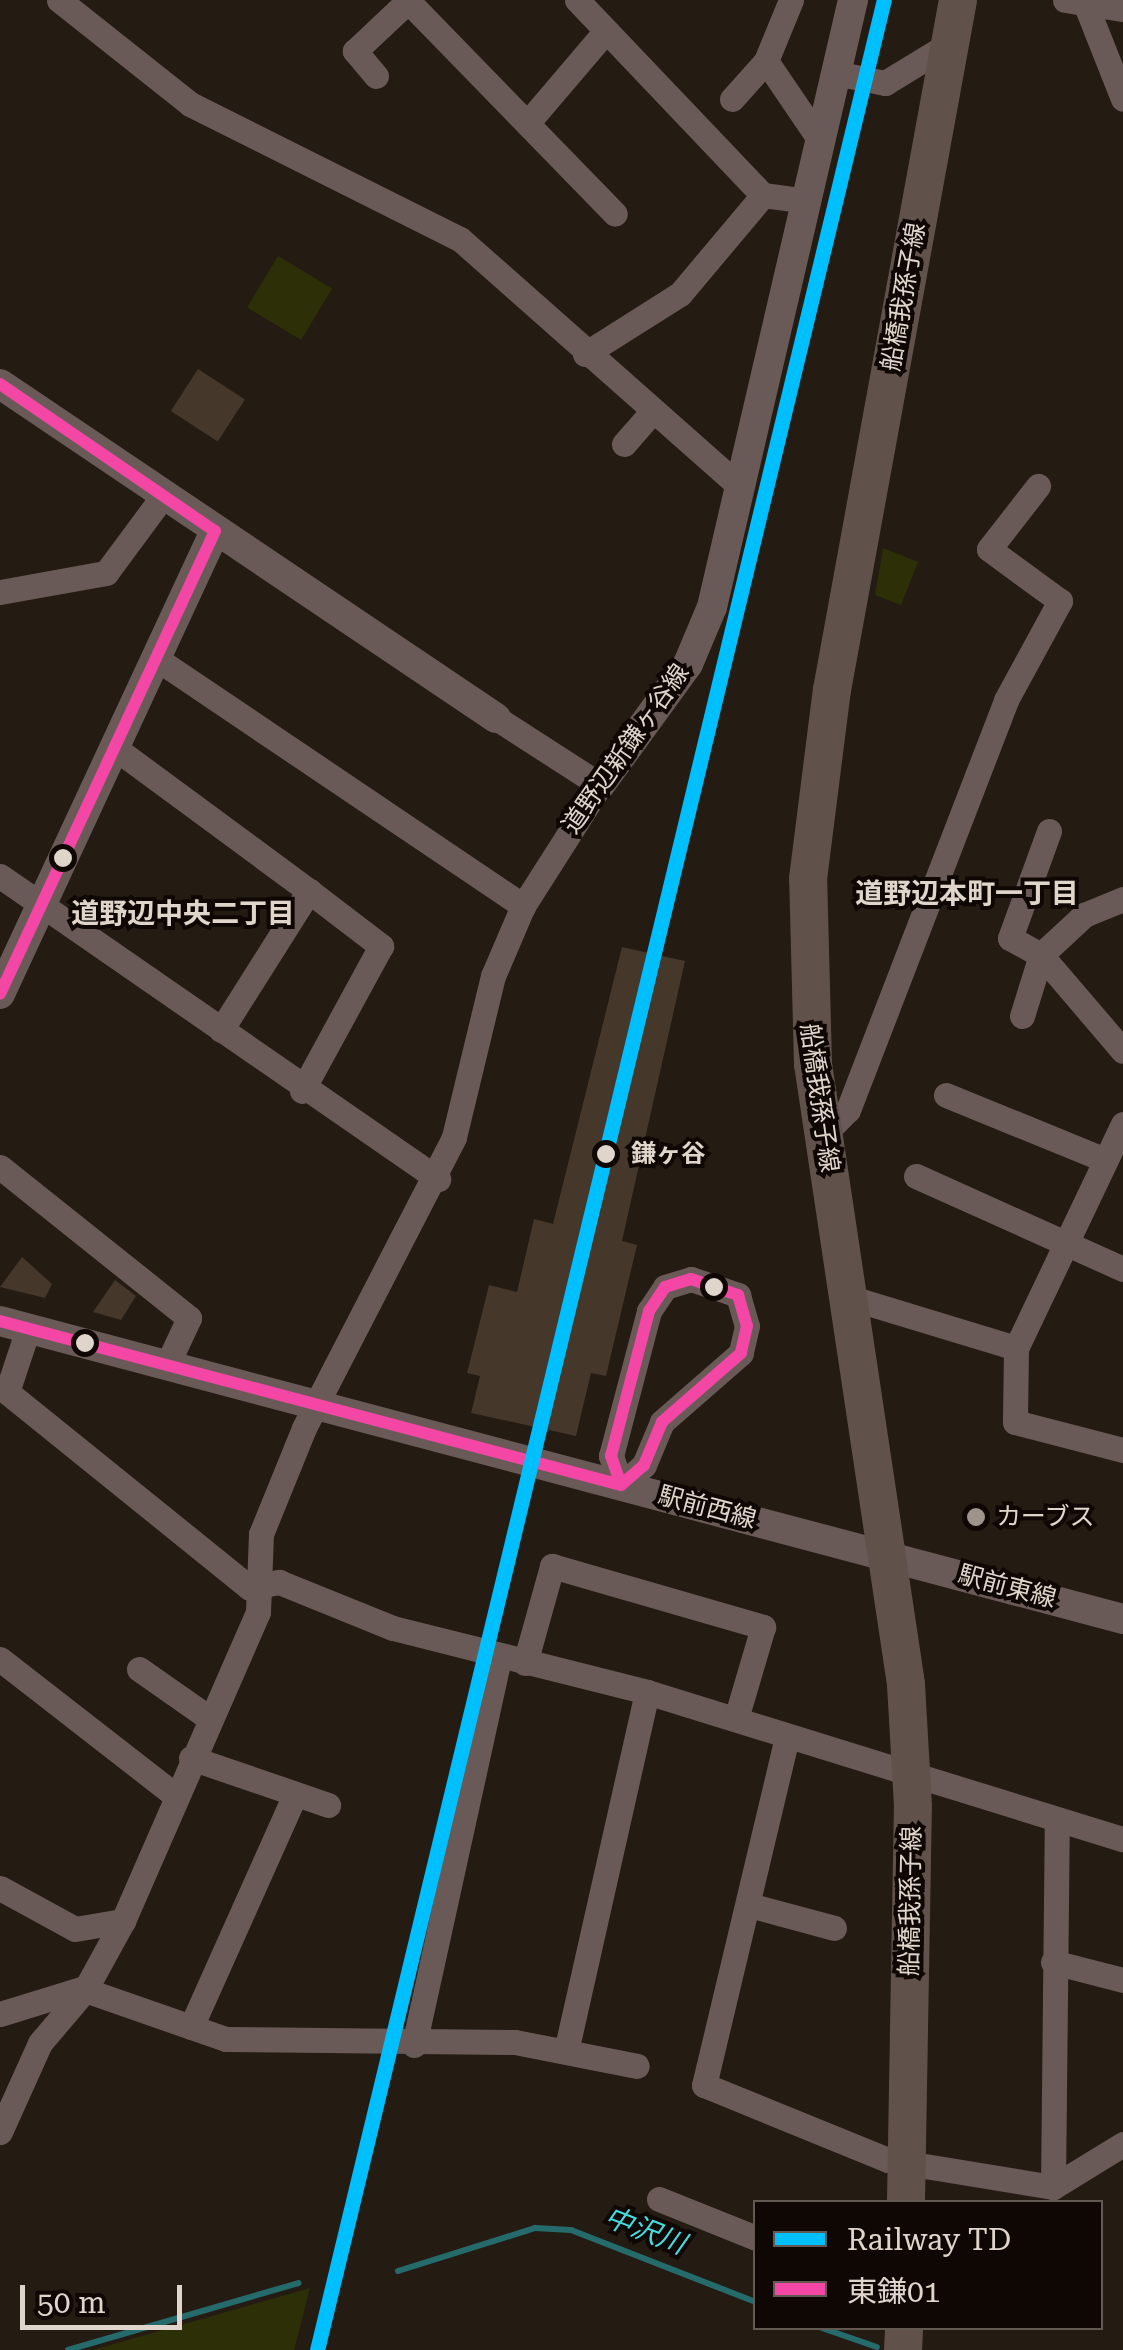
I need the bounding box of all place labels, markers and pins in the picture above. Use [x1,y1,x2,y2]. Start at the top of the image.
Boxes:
unlabelled marker [53,848,73,868]
marker: 鎌ヶ谷 [590,1138,622,1170]
place label: 鎌ヶ谷 [631,1139,706,1169]
unlabelled marker [704,1277,724,1297]
unlabelled marker [75,1333,95,1353]
place label: カーブス [996,1502,1096,1532]
marker: カーブス [965,1506,987,1528]

